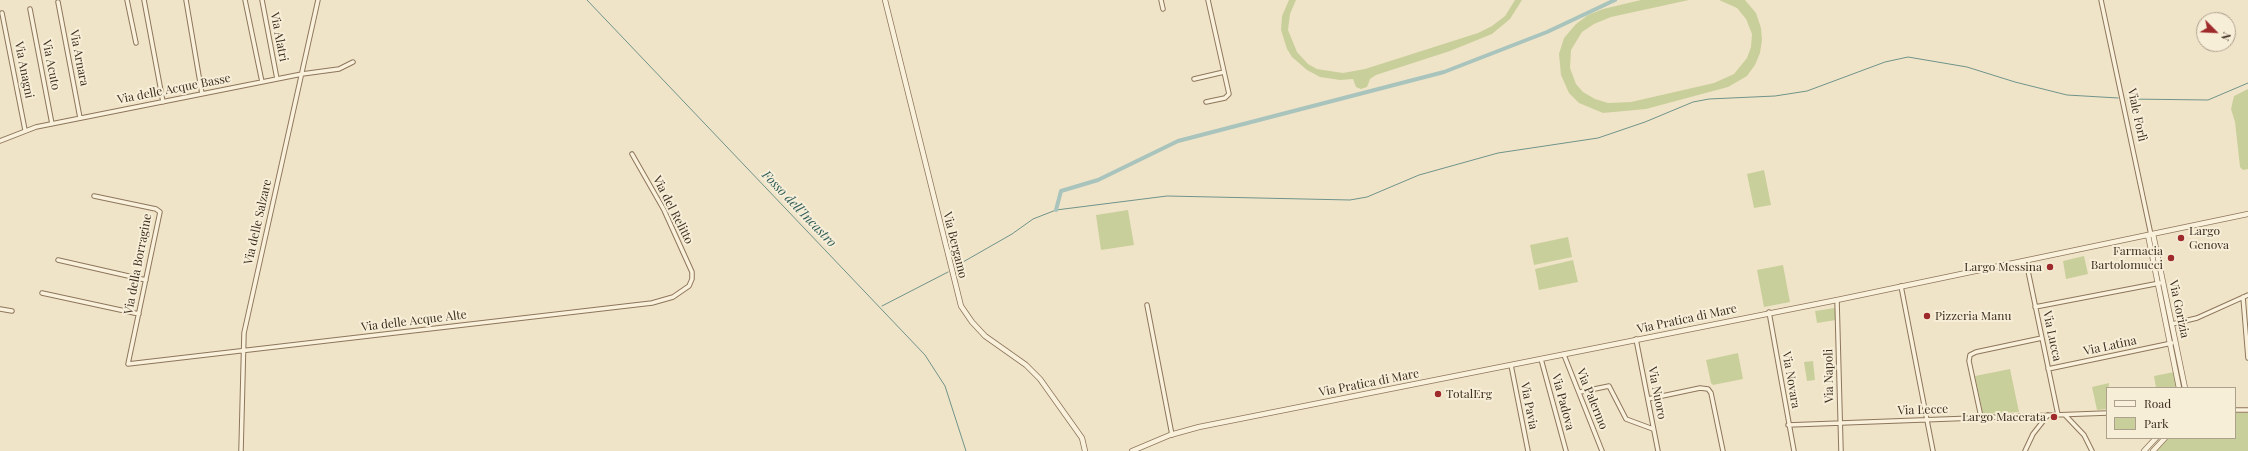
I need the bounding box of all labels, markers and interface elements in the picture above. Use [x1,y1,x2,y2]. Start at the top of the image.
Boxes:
street label: Via Alatri [267,11,291,63]
north arrow [2196,12,2236,52]
street label: Via Arnara [66,29,92,87]
text: N [2218,30,2235,43]
street label: Via Acuto [39,39,63,91]
street label: Via Anagni [11,40,37,100]
street label: Via delle Acque Basse [116,71,232,107]
street label: Viale Forlì [2124,87,2150,143]
water label: Fosso dell'Incastro [759,168,839,250]
street label: Via del Relitto [650,174,696,246]
street label: Via delle Salzare [241,178,275,266]
street label: Via Bergamo [940,210,970,280]
street label: Via della Borragine [121,212,155,316]
place label: Largo Genova [2189,224,2229,252]
marker: Largo Genova [2176,233,2186,243]
place label: Farmacia Bartolomucci [2091,244,2163,272]
marker: Farmacia Bartolomucci [2166,253,2176,263]
place label: Largo Messina [1964,260,2042,274]
marker: Largo Messina [2045,262,2055,272]
street label: Via Gorizia [2166,279,2192,339]
street label: Via Pratica di Mare [1636,301,1738,337]
street label: Via delle Acque Alte [360,307,468,335]
place label: Pizzeria Manu [1935,309,2011,323]
street label: Via Lucca [2040,309,2064,363]
marker: Pizzeria Manu [1922,311,1932,321]
street label: Via Latina [2082,333,2138,359]
street label: Via Napoli [1821,349,1837,403]
street label: Via Novara [1779,350,1803,410]
street label: Via Pratica di Mare [1318,366,1420,400]
street label: Via Palermo [1573,366,1611,432]
street label: Via Nuoro [1645,366,1669,420]
street label: Via Padova [1549,372,1577,432]
street label: Via Pavia [1517,381,1541,431]
place label: TotalErg [1446,387,1492,401]
legend [2106,387,2236,439]
marker: TotalErg [1433,389,1443,399]
text: Road [2144,395,2171,411]
street label: Via Lecce [1897,402,1949,418]
place label: Largo Macerata [1962,410,2046,424]
marker: Largo Macerata [2049,412,2059,422]
text: Park [2144,415,2169,431]

